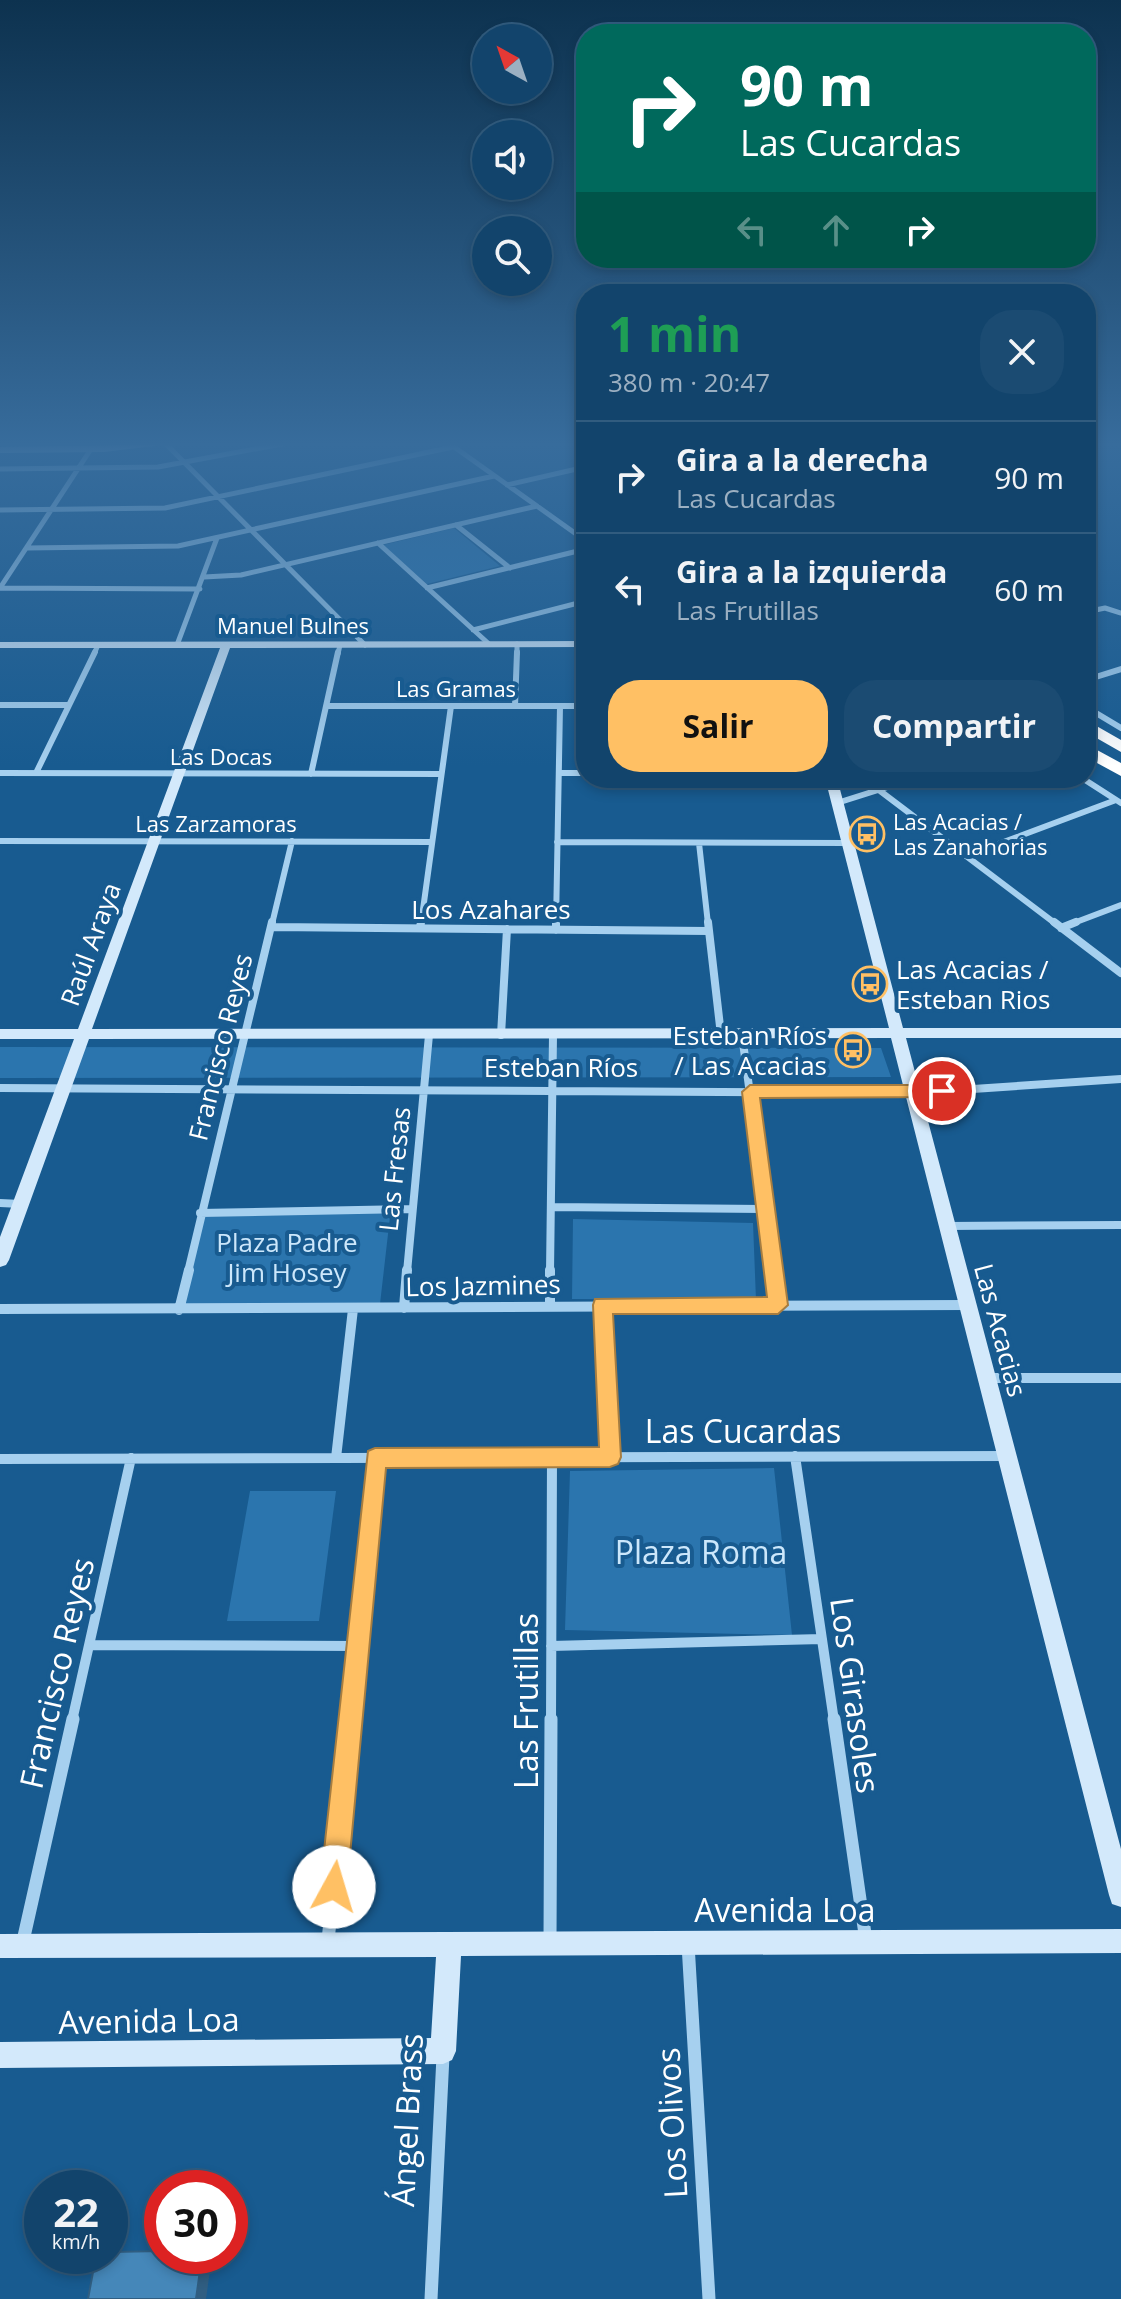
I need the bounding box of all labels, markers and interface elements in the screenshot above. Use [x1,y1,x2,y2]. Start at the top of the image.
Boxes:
north arrow [472,24,552,104]
map controls [472,24,552,296]
text: 90 m [740,46,874,122]
icon: right [608,56,712,160]
text: Las Cucardas [740,118,961,167]
button: sound [472,120,552,200]
icon: left [730,208,774,252]
icon: ahead [814,208,858,252]
icon: right [898,208,942,252]
button: search [472,216,552,296]
text: 1 min [608,301,741,366]
button: close [980,310,1064,394]
text: 380 m · 20:47 [608,364,770,400]
text: Gira a la derecha [676,439,929,480]
icon: right [608,455,652,499]
text: 90 m [994,457,1064,498]
text: Las Cucardas [676,480,836,516]
text: Gira a la izquierda [676,551,948,592]
icon: left [608,567,652,611]
text: 60 m [994,569,1064,610]
text: Las Frutillas [676,592,819,628]
street label: Manuel Bulnes [217,610,369,640]
street label: Las Gramas [396,673,516,703]
button: Salir [608,680,828,772]
button: Compartir [844,680,1064,772]
street label: Las Docas [170,741,272,771]
place label: Las Acacias / Las Zanahorias [893,806,1047,861]
street label: Las Zarzamoras [135,808,297,838]
bus stop icon: Las Acacias / Las Zanahorias [848,815,886,853]
street label: Raúl Araya [51,877,129,1011]
street label: Los Azahares [411,891,571,927]
street label: Francisco Reyes [179,950,261,1144]
place label: Las Acacias / Esteban Rios [896,951,1050,1017]
bus stop icon: Las Acacias / Esteban Rios [851,965,889,1003]
place label: Esteban Ríos / Las Acacias [673,1017,827,1083]
bus stop icon: Esteban Ríos / Las Acacias [834,1031,872,1069]
street label: Esteban Ríos [484,1049,638,1085]
pin [908,1057,976,1125]
icon: arrive [920,1069,964,1113]
street label: Las Fresas [370,1105,418,1233]
park label: Plaza Padre Jim Hosey [216,1224,358,1290]
street label: Las Acacias [966,1259,1036,1401]
street label: Los Jazmines [405,1266,561,1304]
street label: Las Cucardas [645,1409,841,1452]
park label: Plaza Roma [615,1530,787,1573]
street label: Francisco Reyes [9,1553,103,1793]
street label: Los Girasoles [821,1594,891,1796]
street label: Las Frutillas [504,1613,547,1789]
position arrow [292,1845,376,1929]
street label: Avenida Loa [694,1888,876,1931]
street label: Avenida Loa [58,1997,240,2043]
street label: Ángel Brass [380,2032,432,2208]
street label: Los Olivos [646,2046,696,2200]
speed limit sign: 30 [144,2170,248,2274]
text: 22 [53,2184,99,2239]
text: km/h [52,2228,100,2255]

